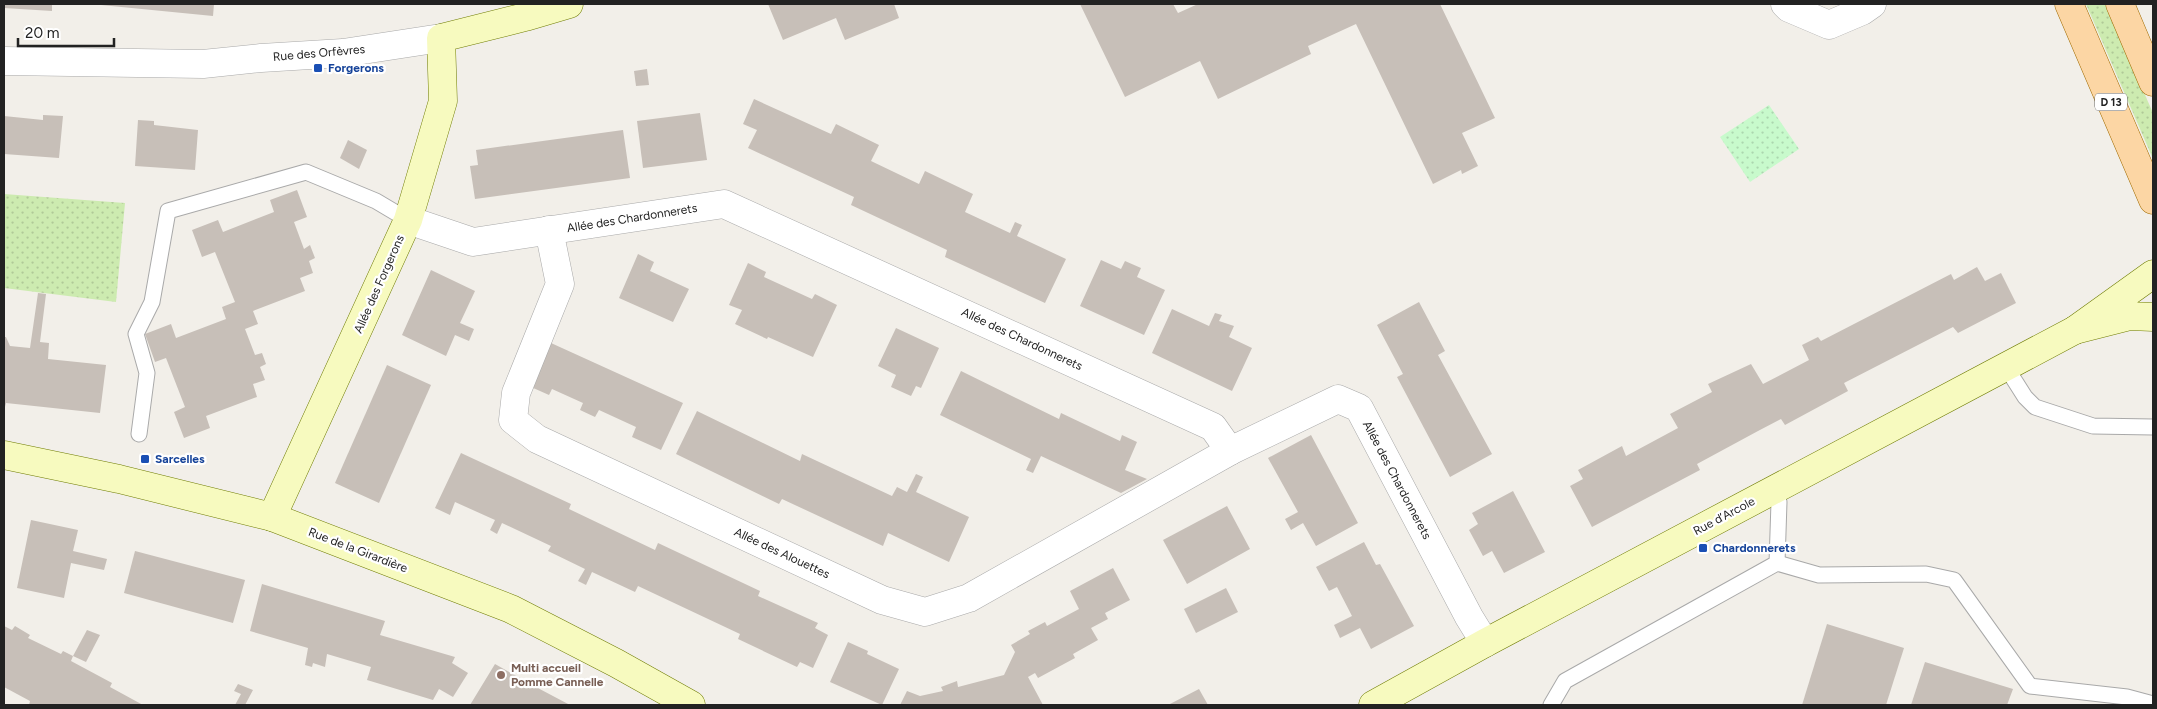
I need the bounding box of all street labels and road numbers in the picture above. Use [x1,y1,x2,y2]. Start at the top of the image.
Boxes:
street label: Rue des Orfèvres [272,42,366,64]
road number: D 13 [2095,94,2127,110]
street label: Allée des Chardonnerets [566,201,699,235]
street label: Allée des Forgerons [351,232,407,335]
street label: Allée des Chardonnerets [959,305,1085,373]
street label: Allée des Chardonnerets [1360,419,1434,542]
street label: Rue d’Arcole [1691,494,1758,538]
street label: Rue de la Girardière [306,525,410,576]
street label: Allée des Alouettes [732,525,832,581]

